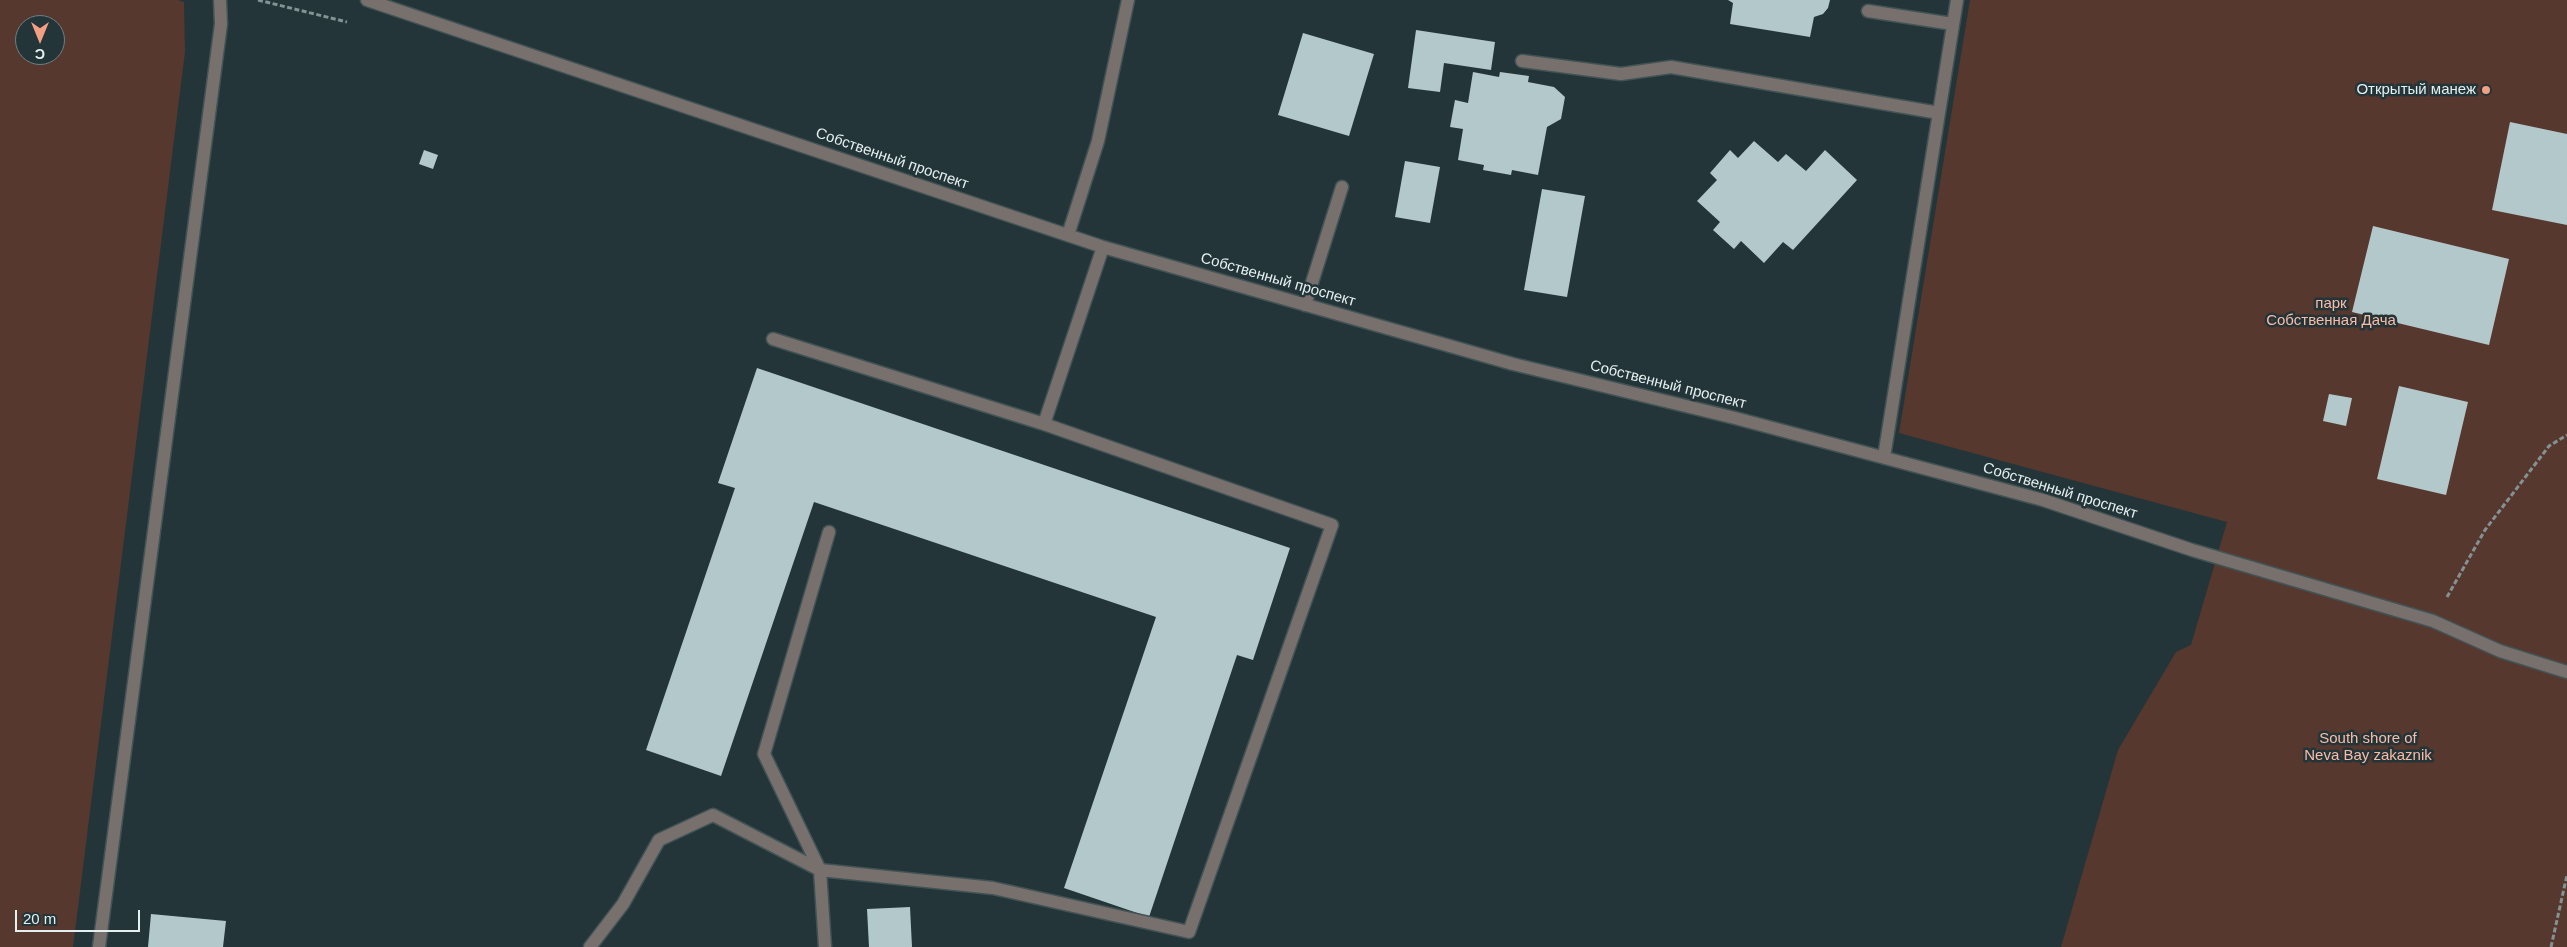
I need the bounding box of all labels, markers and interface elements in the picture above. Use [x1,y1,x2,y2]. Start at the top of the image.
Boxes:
north arrow [15,15,65,65]
text: С [35,46,45,62]
place label: Открытый манеж [2356,81,2476,99]
marker: Открытый манеж [2480,84,2492,96]
street label: Собственный проспект [813,124,971,194]
street label: Собственный проспект [1198,249,1358,311]
park label: парк Собственная Дача [2266,295,2396,330]
street label: Собственный проспект [1588,357,1748,413]
street label: Собственный проспект [1981,459,2139,523]
park label: South shore of Neva Bay zakaznik [2304,730,2432,765]
scale bar [18,900,142,932]
text: 20 m [23,910,56,927]

